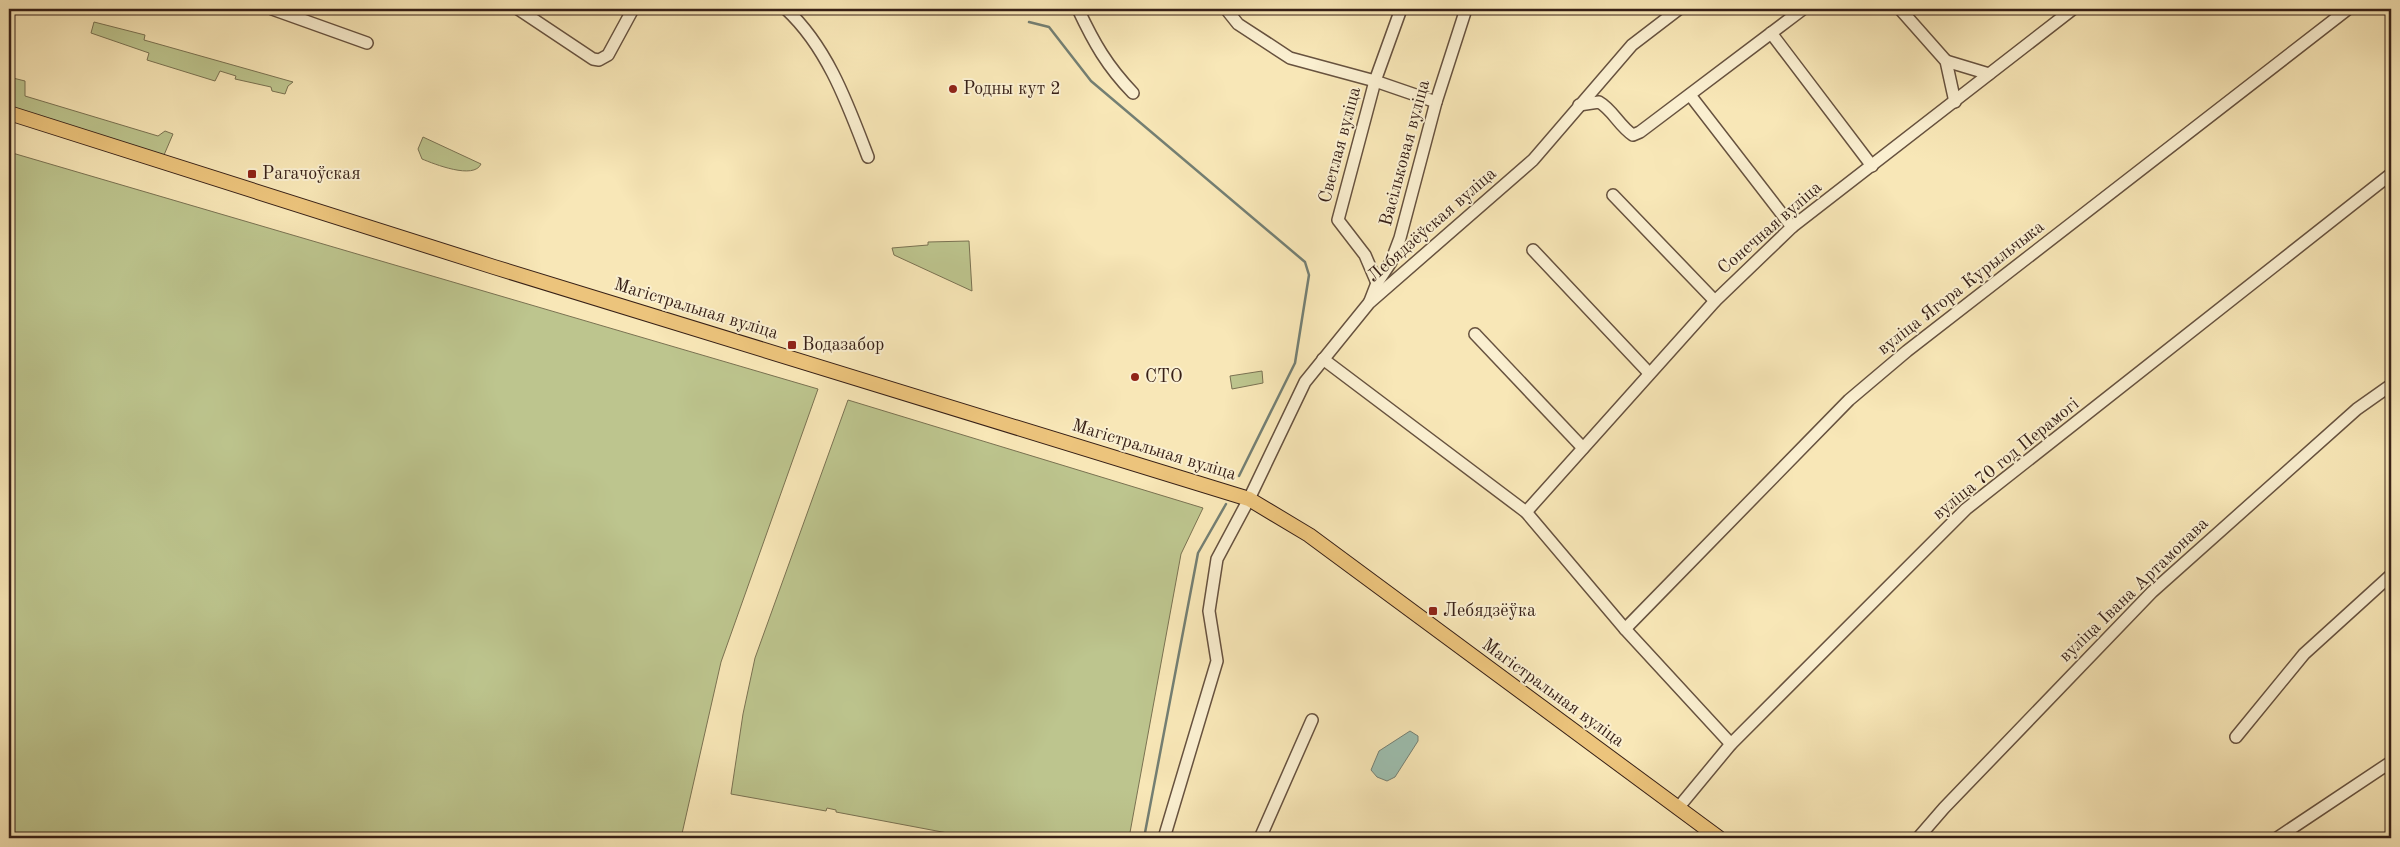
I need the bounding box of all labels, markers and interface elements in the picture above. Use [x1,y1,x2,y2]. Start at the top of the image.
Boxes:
street label: Васільковая вуліца [1377,78,1433,228]
place label: Родны кут 2 [963,80,1061,98]
marker: Родны кут 2 [947,83,959,95]
street label: Светлая вуліца [1316,85,1364,205]
street label: Лебядзёўская вуліца [1364,164,1500,286]
place label: Рагачоўская [262,165,361,183]
marker: Рагачоўская [246,168,258,180]
street label: Сонечная вуліца [1715,178,1825,278]
street label: вуліца Ягора Курыльчыка [1874,218,2048,358]
street label: Магістральная вуліца [612,275,780,343]
place label: Водазабор [802,336,884,354]
marker: Водазабор [786,339,798,351]
place label: СТО [1145,368,1183,386]
marker: СТО [1129,371,1141,383]
street label: вуліца 70 год Перамогі [1929,394,2083,523]
street label: Магістральная вуліца [1070,416,1238,484]
street label: вуліца Івана Артамонава [2056,514,2212,666]
place label: Лебядзёўка [1443,602,1536,620]
marker: Лебядзёўка [1427,605,1439,617]
street label: Магістральная вуліца [1479,636,1627,751]

